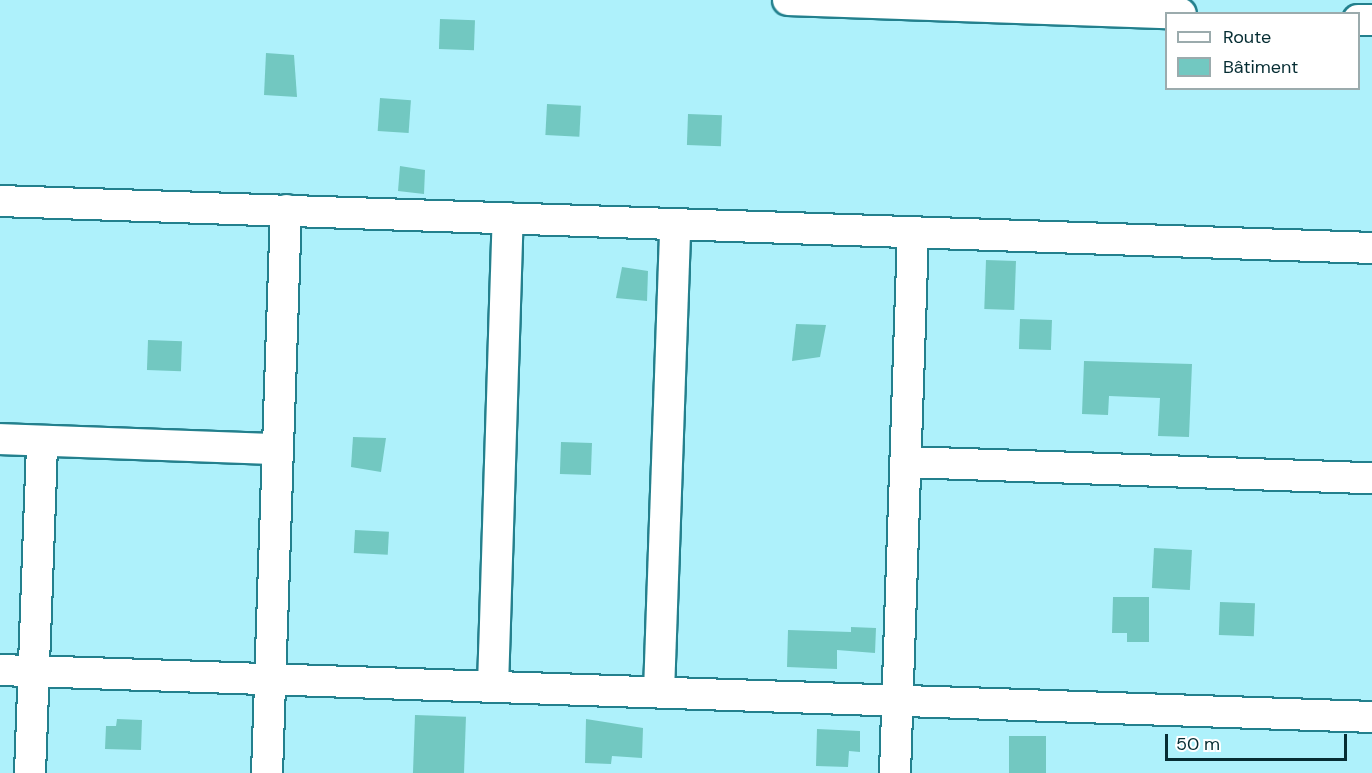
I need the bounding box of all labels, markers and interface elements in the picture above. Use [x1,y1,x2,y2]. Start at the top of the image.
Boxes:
legend [1165,12,1360,90]
text: Route [1223,25,1271,49]
text: Bâtiment [1223,55,1298,79]
scale bar [1168,722,1350,760]
text: 50 m [1176,732,1220,756]

